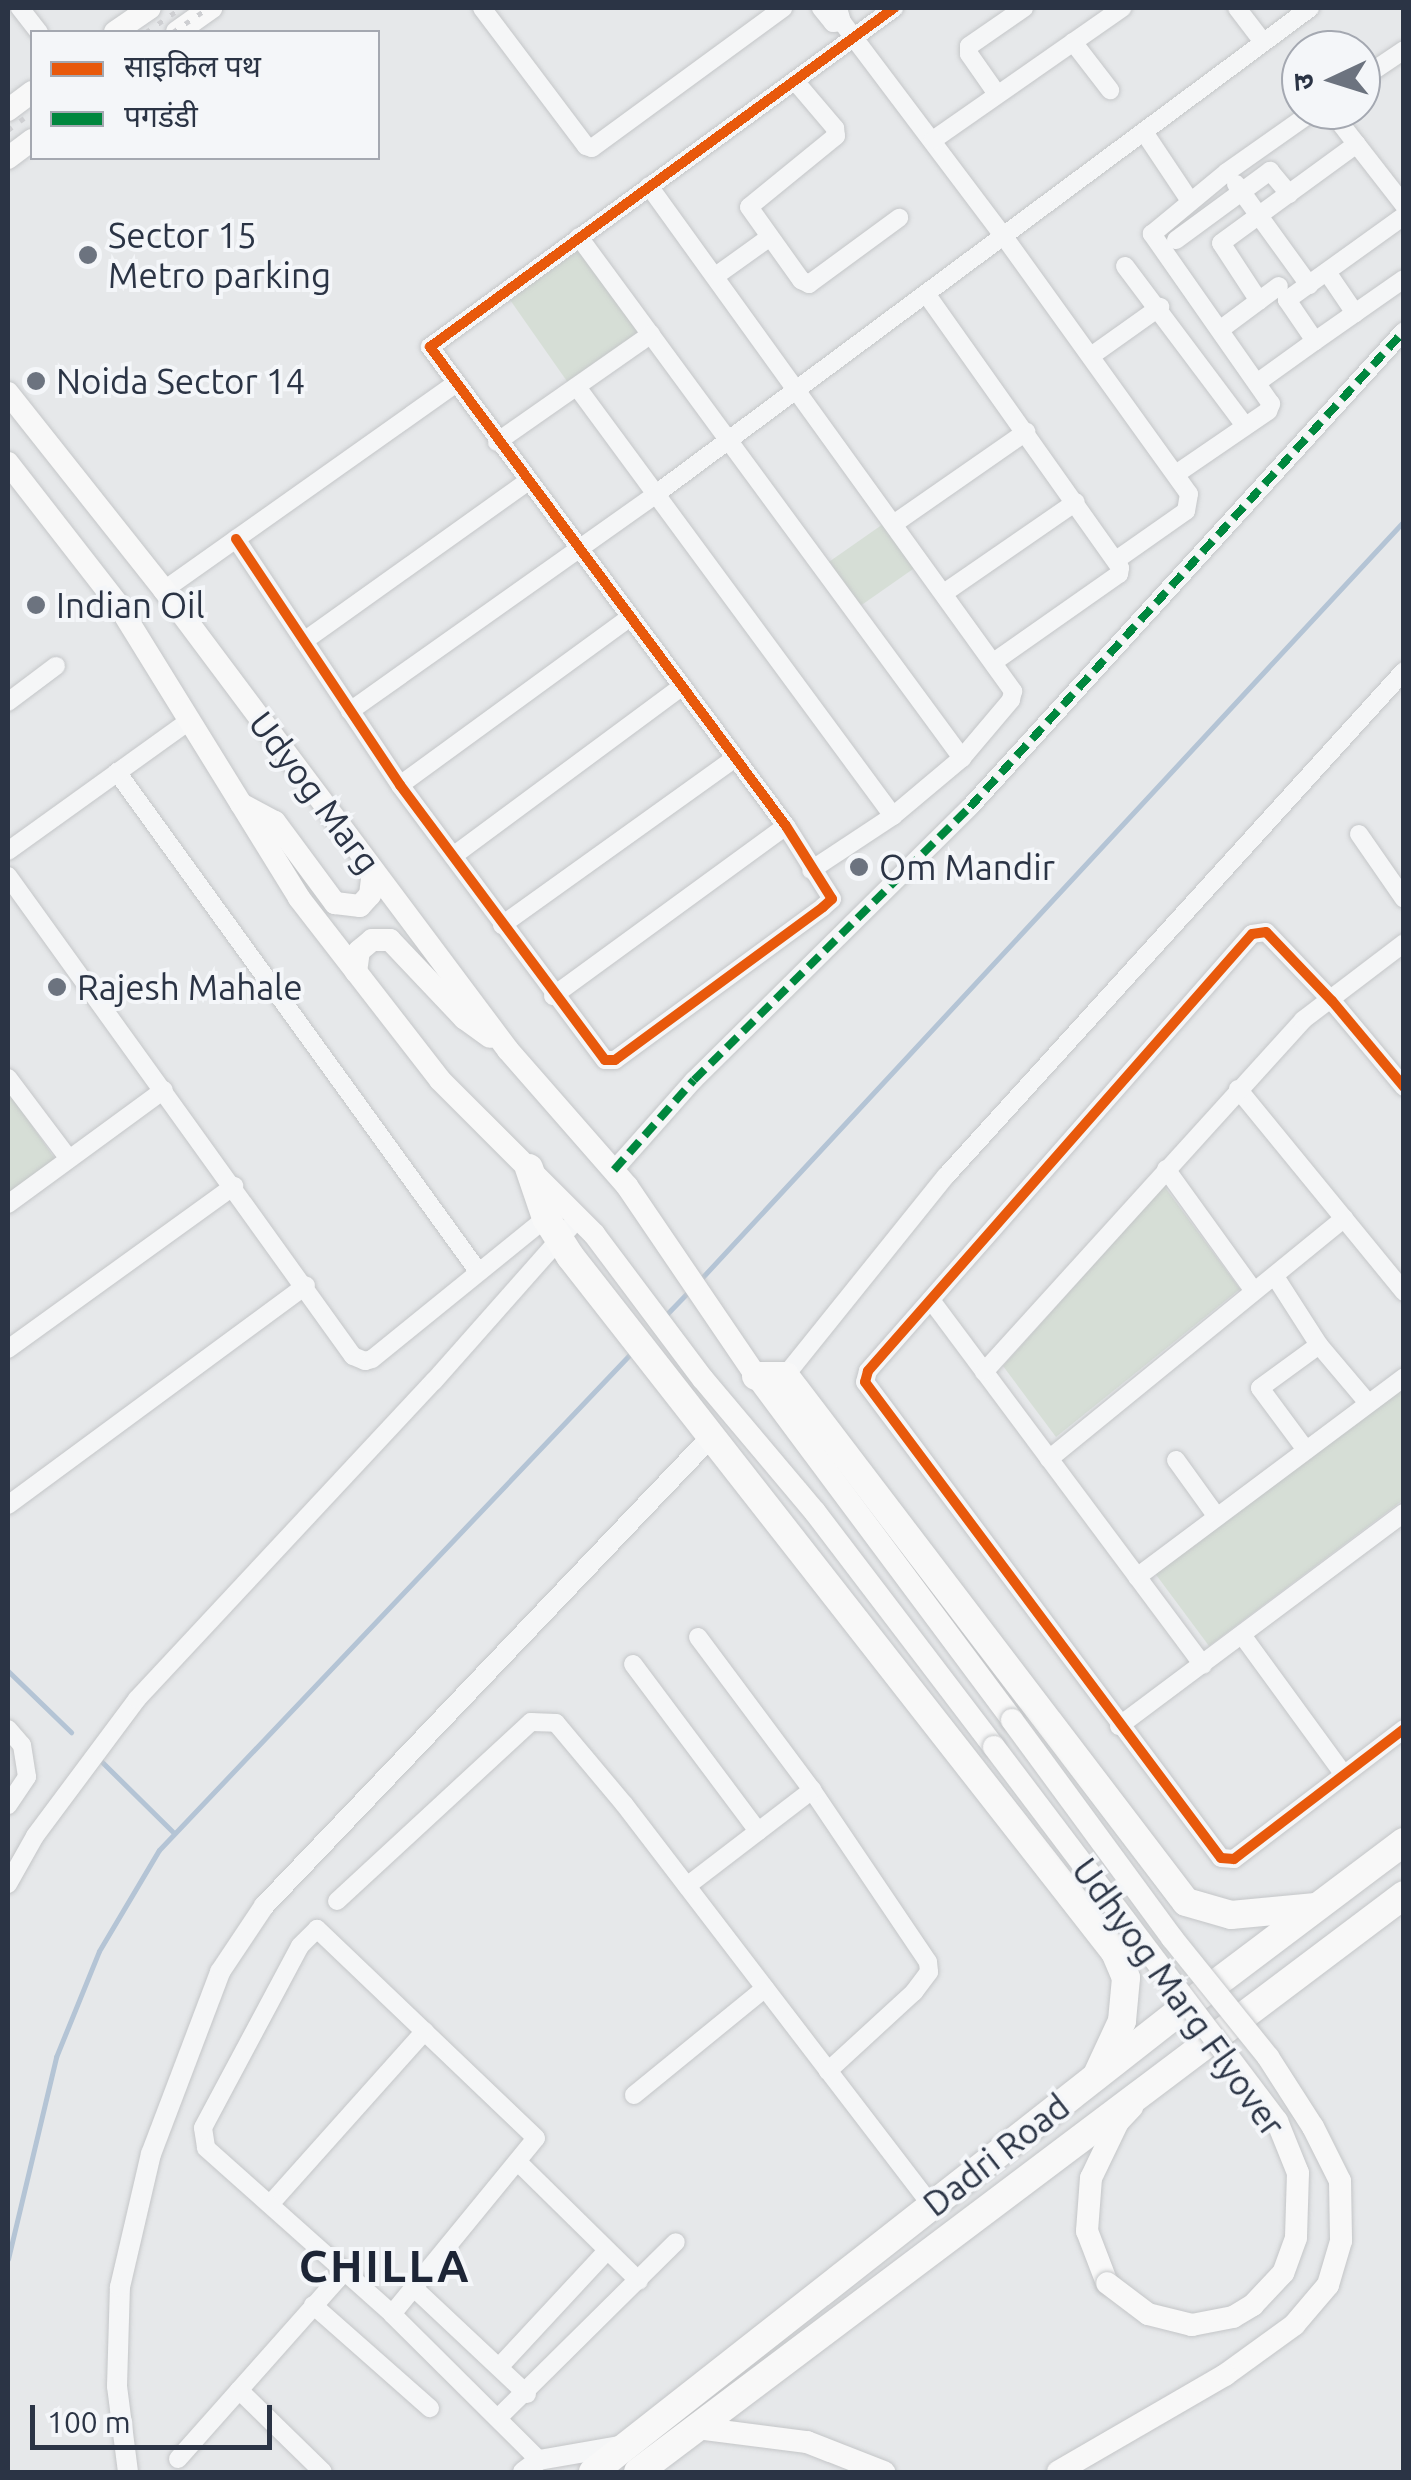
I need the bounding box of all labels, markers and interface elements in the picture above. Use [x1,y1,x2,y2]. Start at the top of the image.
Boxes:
legend [30,30,380,160]
north arrow [1281,30,1381,130]
text: साइकिल पथ [124,49,261,83]
text: उ [1287,73,1319,91]
text: पगडंडी [124,99,198,133]
place label: Sector 15 Metro parking [108,214,331,296]
marker: Sector 15 Metro parking [77,244,99,266]
place label: Noida Sector 14 [56,360,305,402]
marker: Noida Sector 14 [25,370,47,392]
place label: Indian Oil [56,584,205,626]
marker: Indian Oil [25,594,47,616]
street label: Udyog Marg [241,703,389,881]
place label: Om Mandir [879,846,1055,888]
marker: Om Mandir [848,856,870,878]
place label: Rajesh Mahale [77,966,303,1008]
marker: Rajesh Mahale [46,976,68,998]
street label: Udhyog Marg Flyover [1064,1850,1294,2144]
street label: Dadri Road [915,2085,1077,2225]
district label: CHILLA [299,2239,471,2293]
scale bar [35,2385,278,2447]
text: 100 m [47,2405,131,2439]

